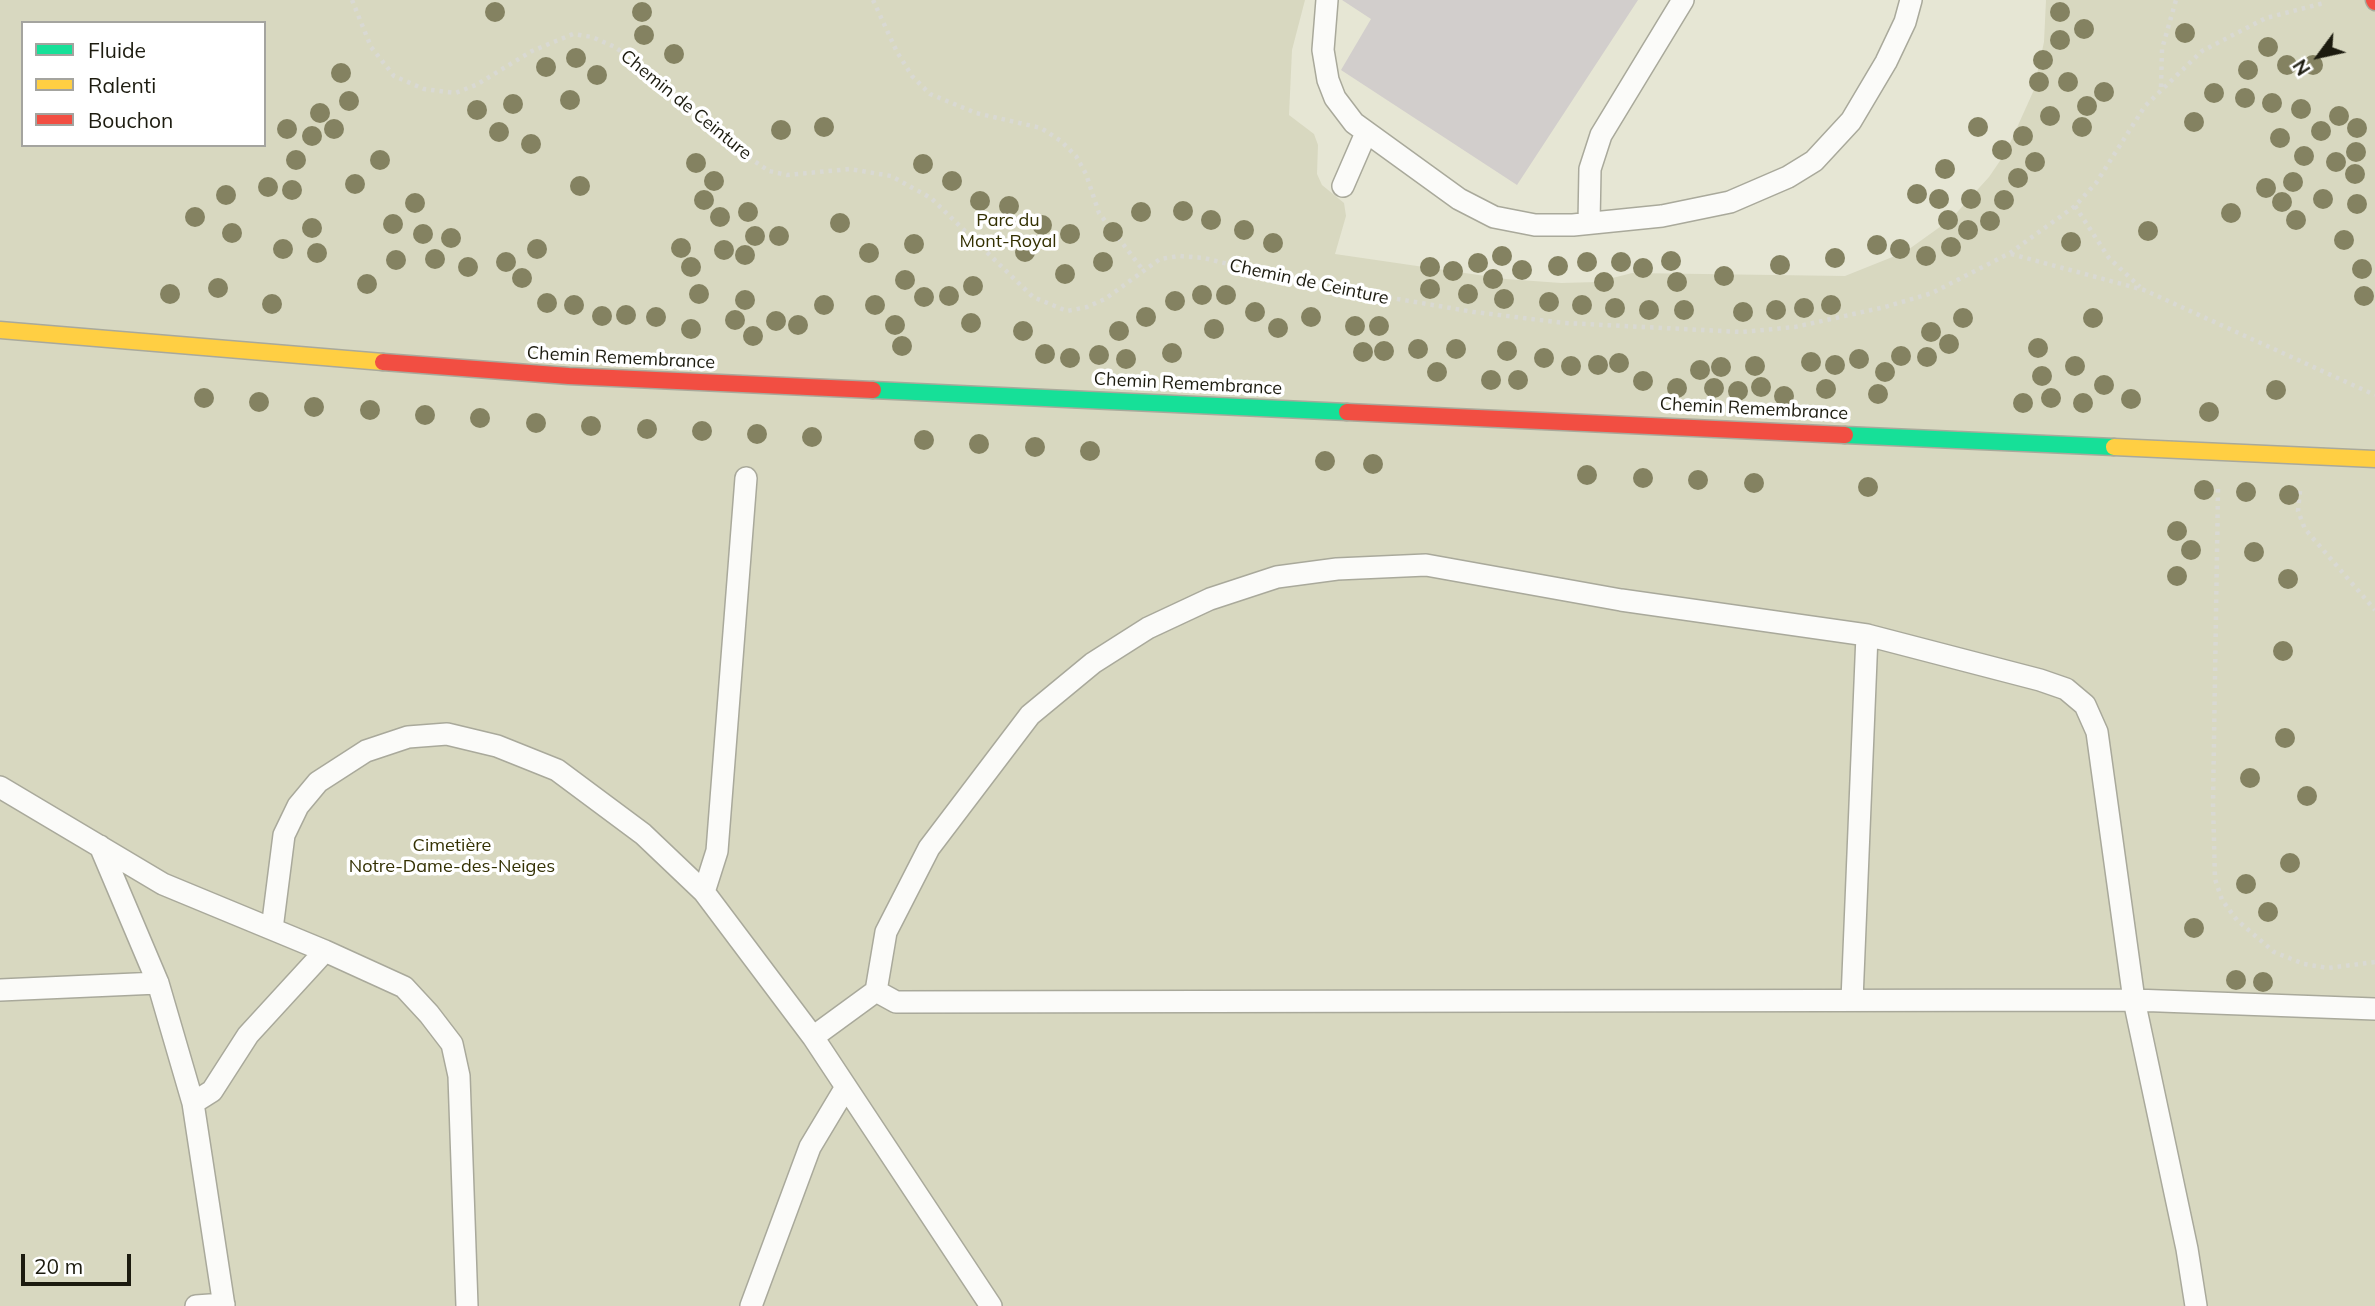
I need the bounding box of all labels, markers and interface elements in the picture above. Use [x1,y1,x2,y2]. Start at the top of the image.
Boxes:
legend [21,21,266,147]
north arrow [2284,21,2354,91]
text: Fluide [88,37,146,63]
street label: Chemin de Ceinture [616,45,756,165]
text: N [2287,55,2315,80]
text: Ralenti [88,72,156,98]
text: Bouchon [88,107,173,133]
park label: Parc du Mont-Royal [960,210,1056,252]
street label: Chemin de Ceinture [1227,255,1391,309]
street label: Chemin Remembrance [526,342,716,374]
street label: Chemin Remembrance [1093,368,1283,400]
street label: Chemin Remembrance [1659,393,1849,425]
park label: Cimetière Notre-Dame-des-Neiges [349,835,555,878]
scale bar [24,1240,135,1284]
text: 20 m [34,1253,83,1279]

